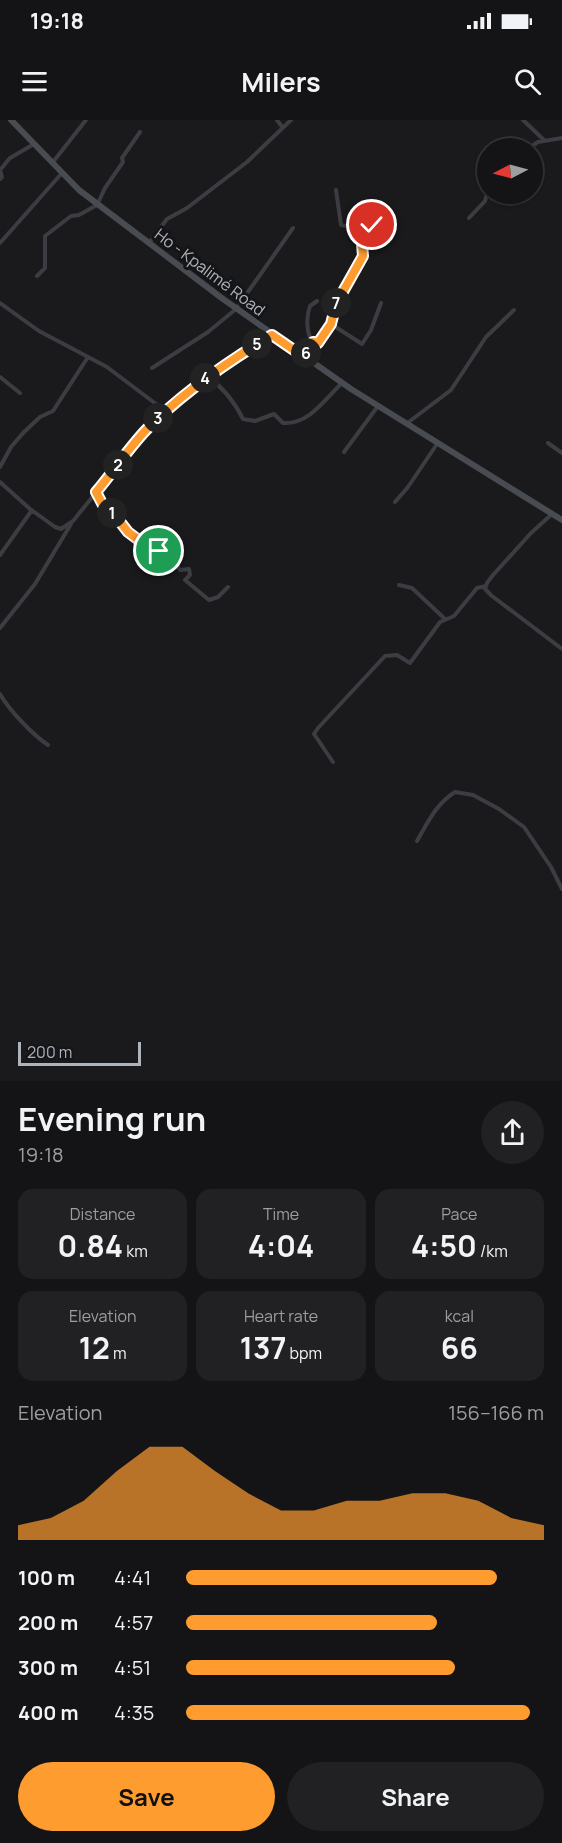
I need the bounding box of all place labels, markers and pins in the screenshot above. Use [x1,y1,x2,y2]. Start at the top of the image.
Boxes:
pin [346,199,397,250]
pin: 7 [321,288,351,318]
pin: 5 [242,329,272,359]
pin: 6 [291,338,321,368]
pin: 4 [190,363,220,393]
pin: 3 [143,403,173,433]
pin: 2 [103,450,133,480]
pin: 1 [97,498,127,528]
pin [133,525,184,576]

